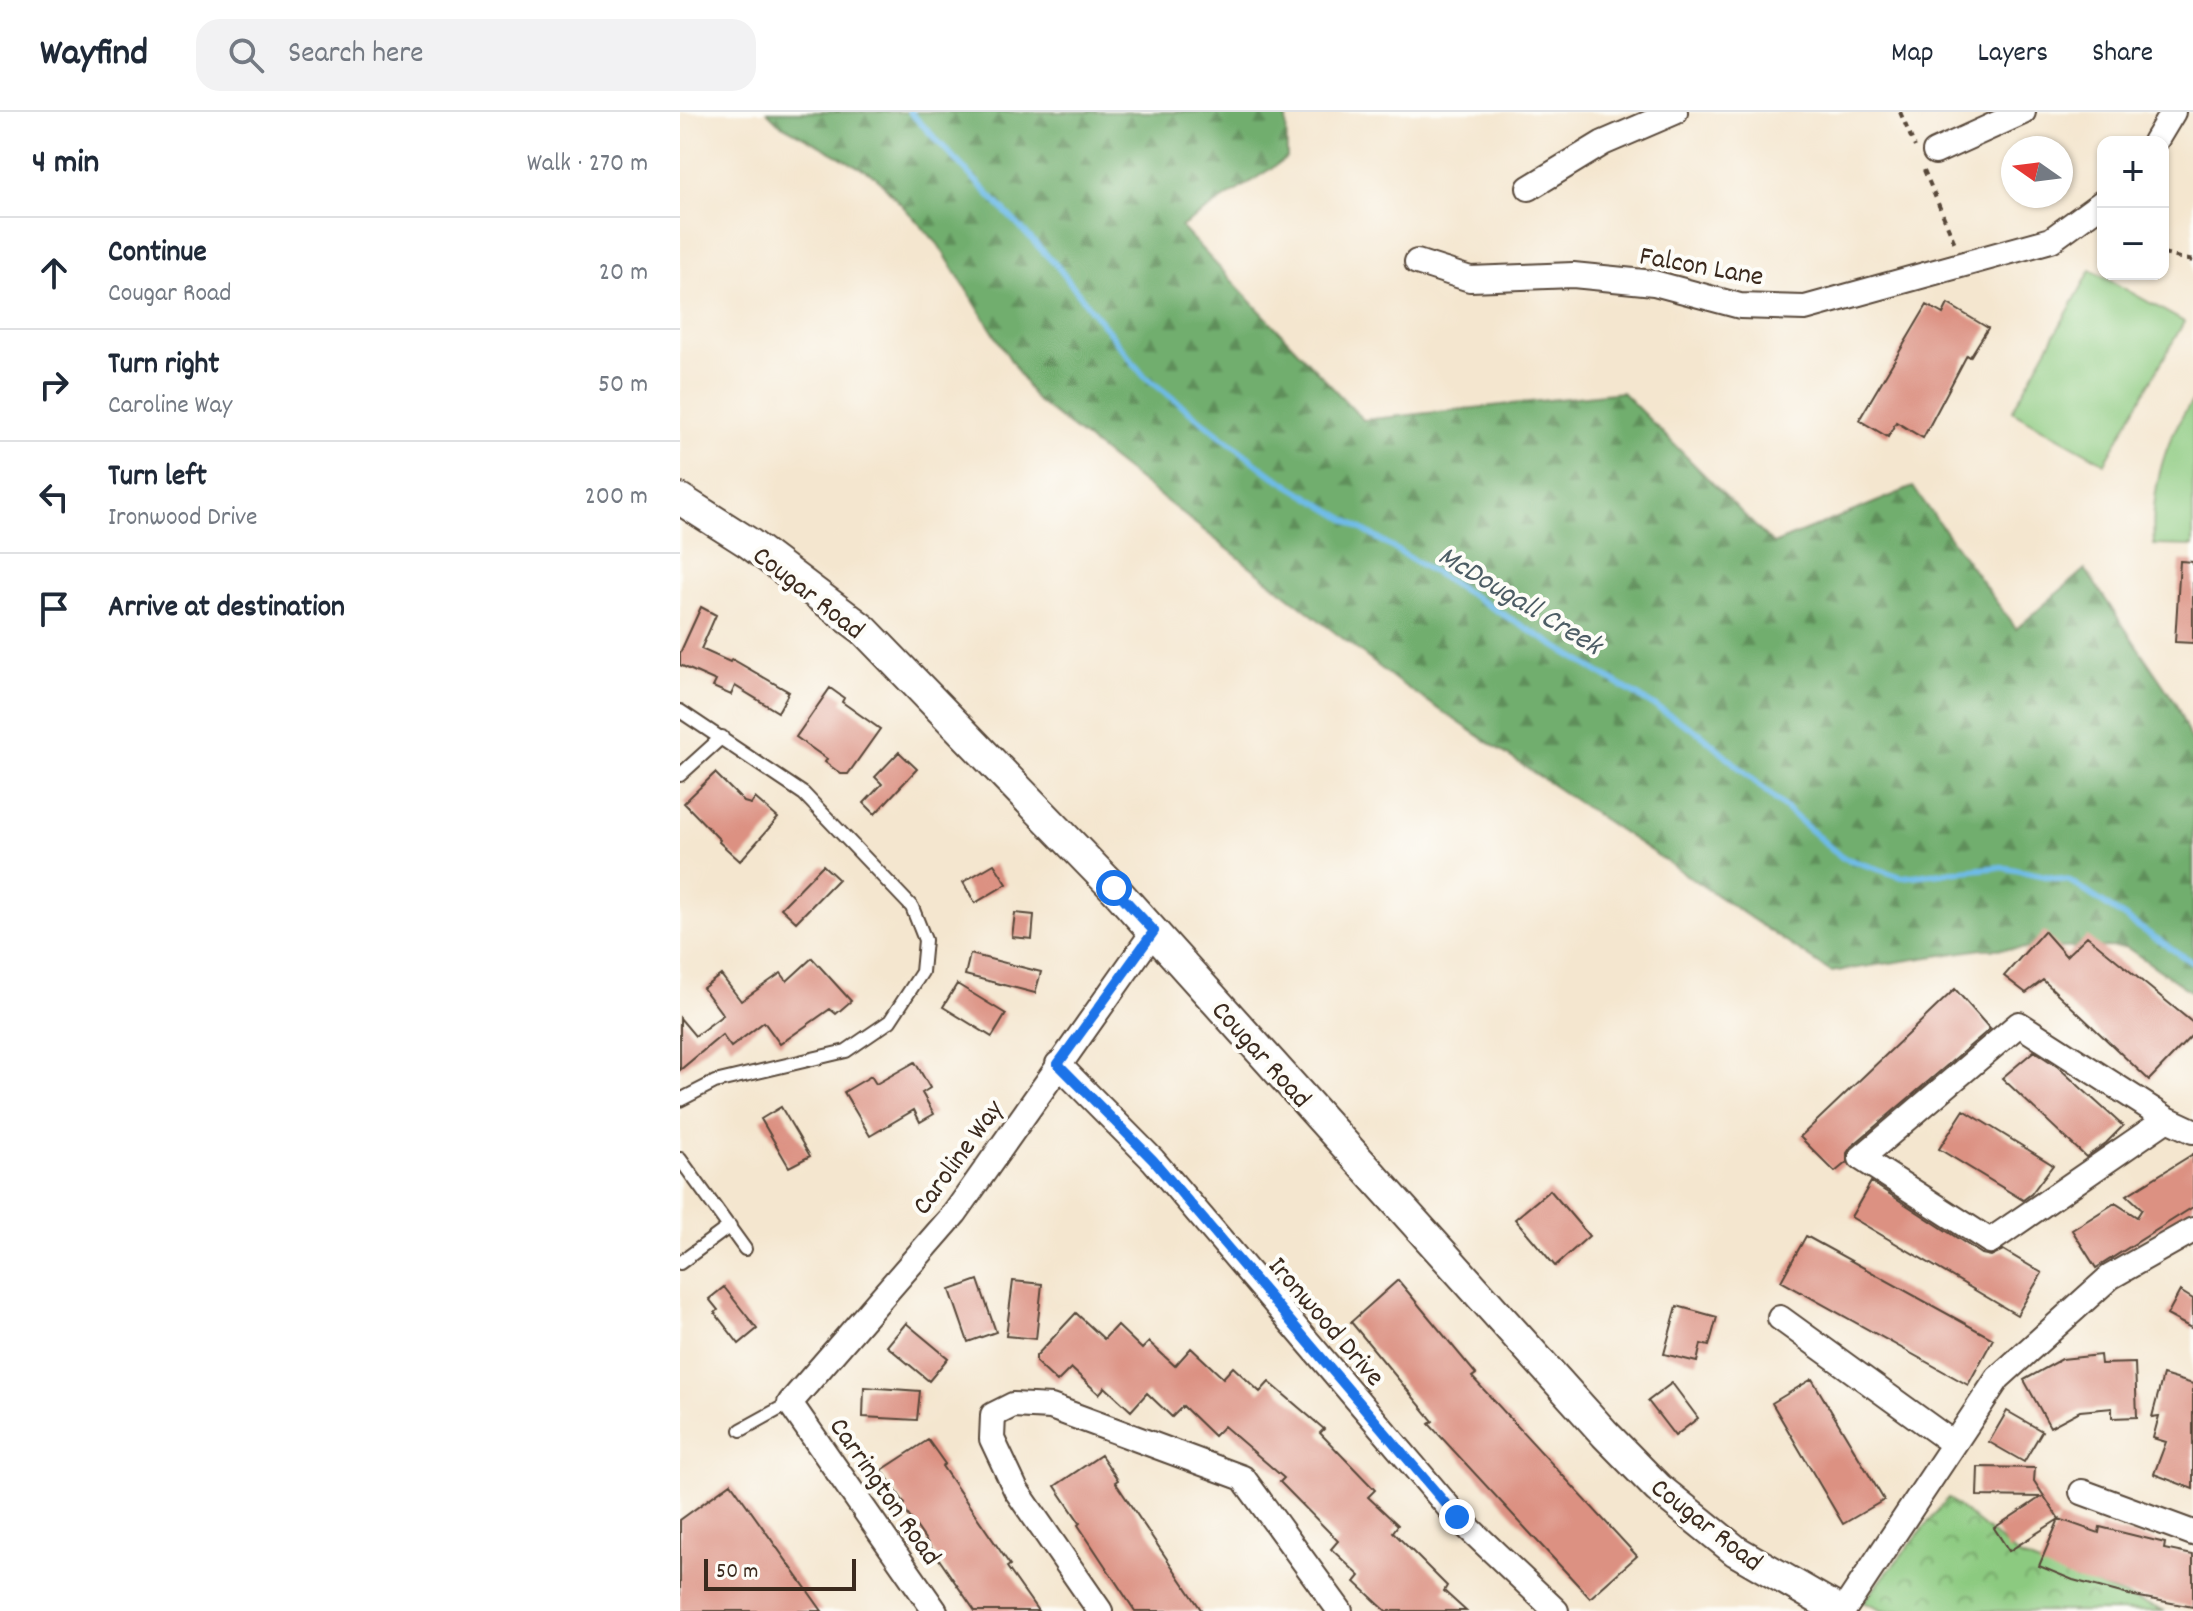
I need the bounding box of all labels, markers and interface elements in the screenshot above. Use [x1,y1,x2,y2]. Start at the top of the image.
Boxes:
search box [196,19,756,91]
text: Wayfind [40,28,148,83]
icon: search [224,33,268,77]
text: Search here [288,34,424,77]
text: Map [1891,35,1934,75]
text: Layers [1978,35,2048,75]
text: Share [2092,35,2153,75]
north arrow [2001,136,2073,208]
map controls [2097,136,2169,280]
button: + [2097,136,2169,208]
text: 4 min [32,140,99,189]
text: Walk · 270 m [527,146,648,183]
button: − [2097,208,2169,280]
text: Continue [108,233,207,276]
street label: Falcon Lane [1636,238,1766,299]
icon: ahead [32,251,76,295]
text: 20 m [599,255,648,292]
text: Cougar Road [108,276,231,313]
text: Turn right [108,345,219,388]
icon: right [32,363,76,407]
text: 50 m [598,367,648,404]
text: Caroline Way [108,388,232,425]
text: Turn left [108,457,207,500]
icon: left [32,475,76,519]
text: 200 m [584,479,648,516]
text: Ironwood Drive [108,500,257,537]
water label: McDougall Creek [1429,537,1611,670]
street label: Cougar Road [742,538,872,652]
icon: arrive [32,587,76,631]
text: Arrive at destination [108,588,345,631]
route start [1096,870,1132,906]
street label: Cougar Road [1200,994,1319,1119]
street label: Caroline Way [905,1093,1016,1225]
street label: Ironwood Drive [1256,1249,1392,1397]
street label: Carrington Road [817,1411,949,1575]
street label: Cougar Road [1640,1470,1770,1584]
route end [1439,1499,1475,1535]
scale bar [704,1555,856,1591]
text: 50 m [716,1557,758,1588]

